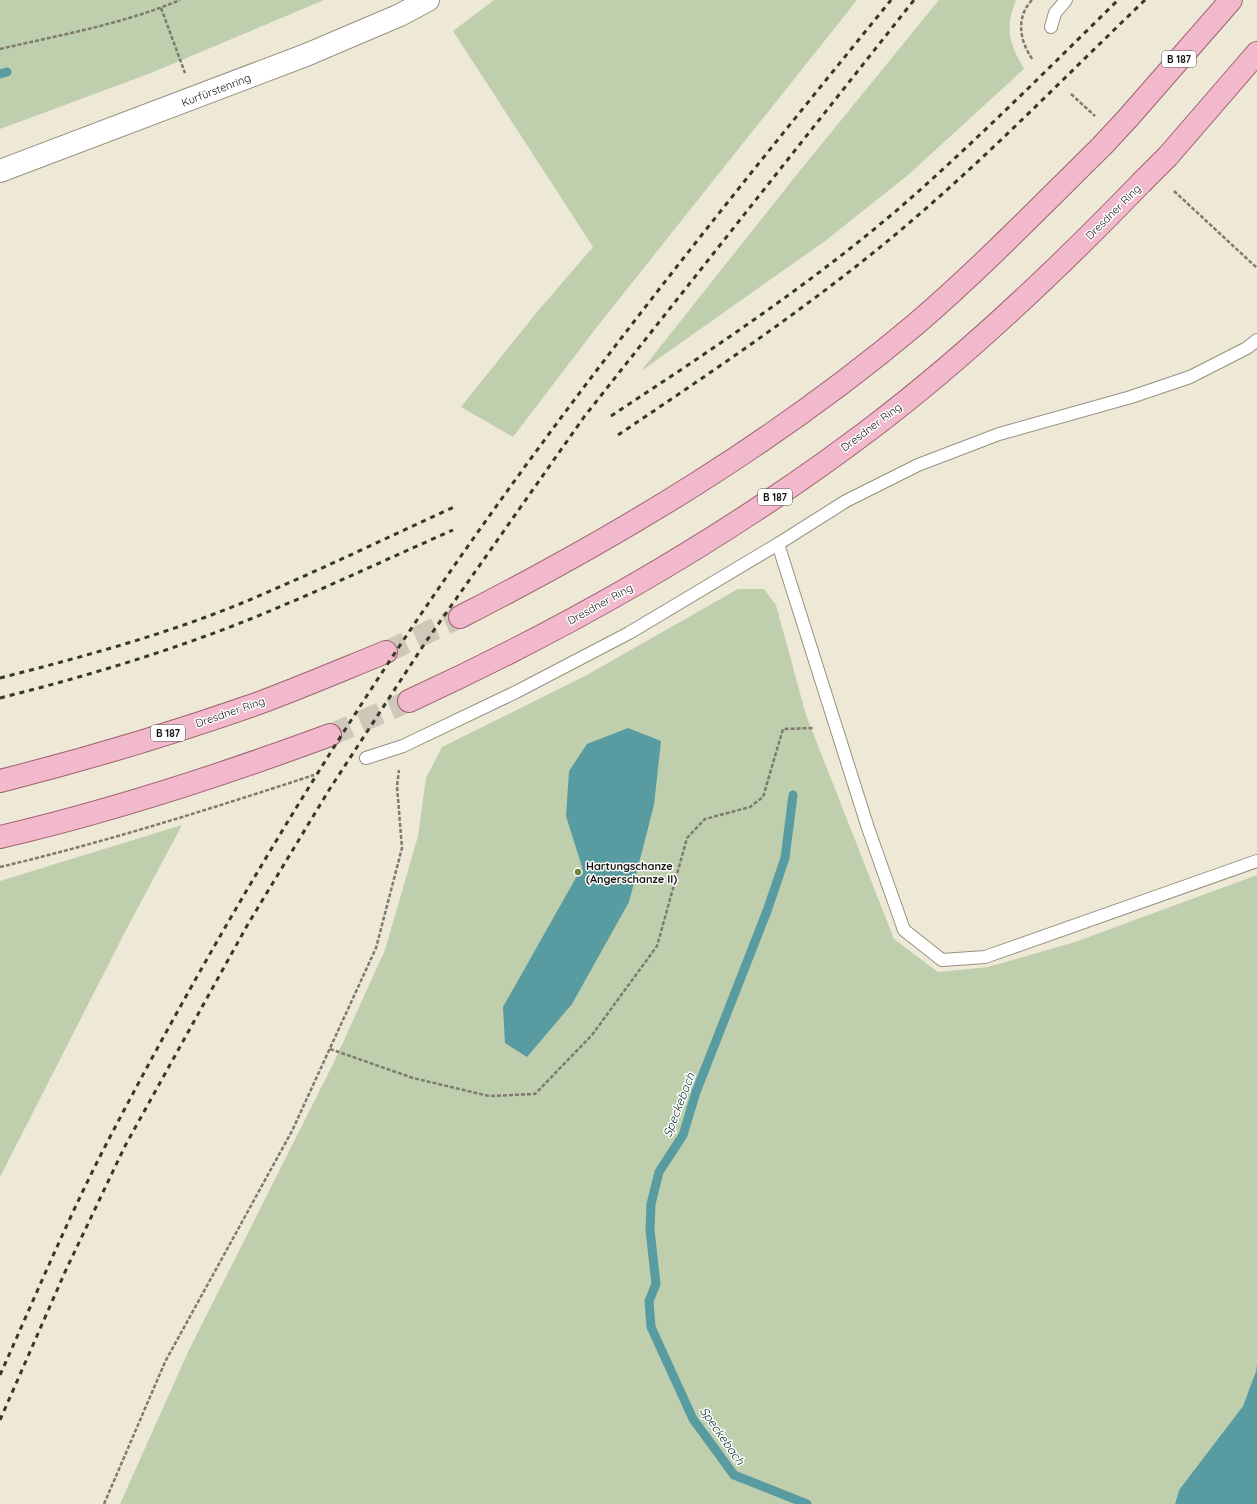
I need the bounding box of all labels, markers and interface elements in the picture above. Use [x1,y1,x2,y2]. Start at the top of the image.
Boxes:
road number: B 187 [1162,51,1196,67]
street label: Kurfürstenring [179,70,253,110]
street label: Dresdner Ring [1082,181,1144,243]
street label: Dresdner Ring [838,400,904,454]
road number: B 187 [758,489,792,505]
street label: Dresdner Ring [565,580,635,628]
street label: Dresdner Ring [193,694,267,730]
road number: B 187 [151,725,185,741]
place label: Hartungschanze (Angerschanze II) [586,859,677,886]
marker: Hartungschanze (Angerschanze II) [573,867,583,877]
water label: Speckebach [659,1070,698,1139]
water label: Speckebach [697,1404,748,1468]

